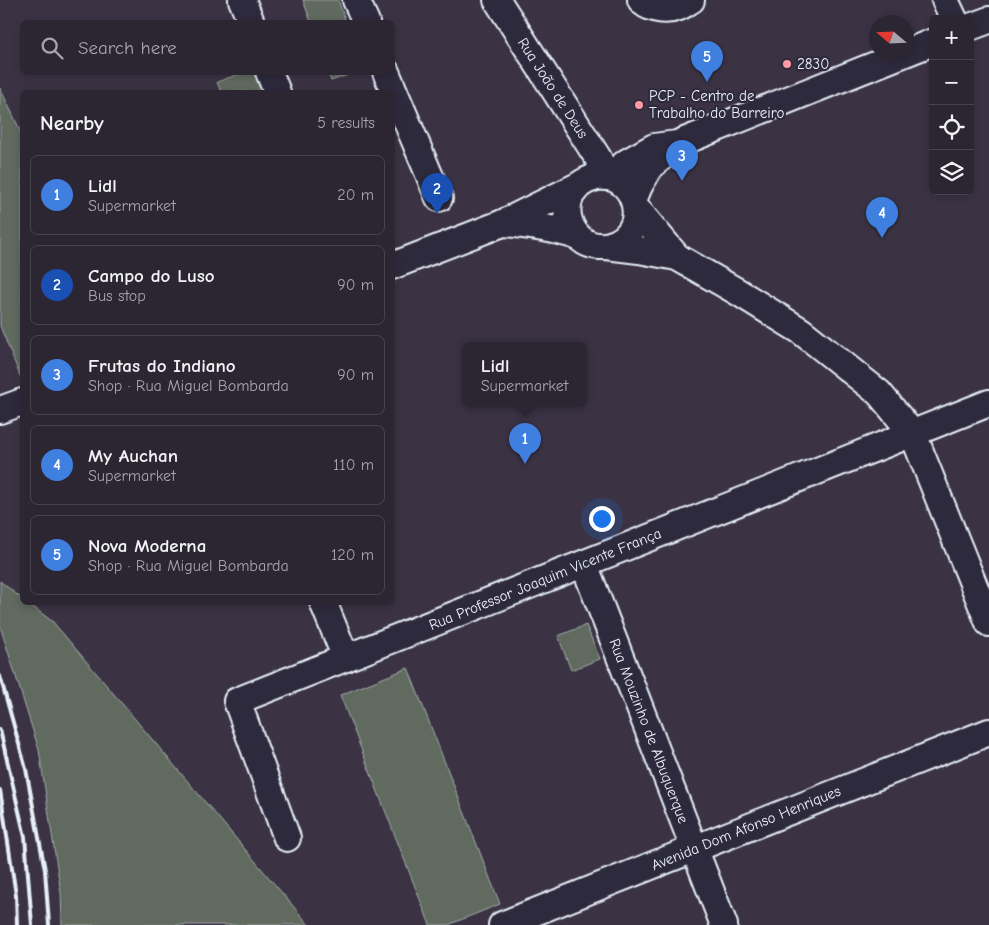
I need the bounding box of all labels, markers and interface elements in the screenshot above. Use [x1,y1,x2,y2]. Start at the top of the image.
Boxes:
north arrow [869,15,914,60]
map controls [929,15,974,195]
button: + [929,15,974,60]
search box [20,20,395,75]
icon: search [38,34,66,62]
street label: Rua João de Deus [514,34,592,142]
text: Search here [78,37,177,59]
pin: 5 [691,41,723,82]
place label: 2830 [797,55,829,73]
marker: 2830 [781,58,793,70]
button: − [929,60,974,105]
place label: PCP - Centro de Trabalho do Barreiro [649,87,784,122]
marker: PCP - Centro de Trabalho do Barreiro [633,99,645,111]
button: locate [929,105,974,150]
text: Nearby [40,111,104,135]
text: 5 results [317,114,375,132]
pin: 3 [666,140,698,181]
button: layers [929,150,974,195]
pin: 2 [421,173,453,214]
text: Lidl [88,175,117,197]
text: 1 [54,186,60,204]
text: 20 m [337,186,374,204]
text: Supermarket [88,197,176,215]
pin: 4 [866,197,898,238]
text: Campo do Luso [88,265,215,287]
text: 2 [53,276,61,294]
text: 90 m [337,276,374,294]
text: Bus stop [88,287,146,305]
popup [462,342,587,407]
text: Frutas do Indiano [88,355,236,377]
text: Lidl [481,355,509,377]
text: 3 [53,366,61,384]
text: 90 m [337,366,374,384]
text: Shop · Rua Miguel Bombarda [88,377,289,395]
text: Supermarket [481,377,568,395]
pin: 1 [509,423,541,464]
text: My Auchan [88,445,178,467]
text: 4 [53,456,61,474]
text: 110 m [333,456,374,474]
text: Supermarket [88,467,176,485]
your location [589,506,615,532]
street label: Rua Professor Joaquim Vicente França [426,524,664,634]
text: Nova Moderna [88,535,206,557]
text: 5 [53,546,61,564]
text: 120 m [331,546,374,564]
text: Shop · Rua Miguel Bombarda [88,557,289,575]
street label: Rua Mouzinho de Albuquerque [605,636,693,826]
street label: Avenida Dom Afonso Henriques [649,782,843,874]

